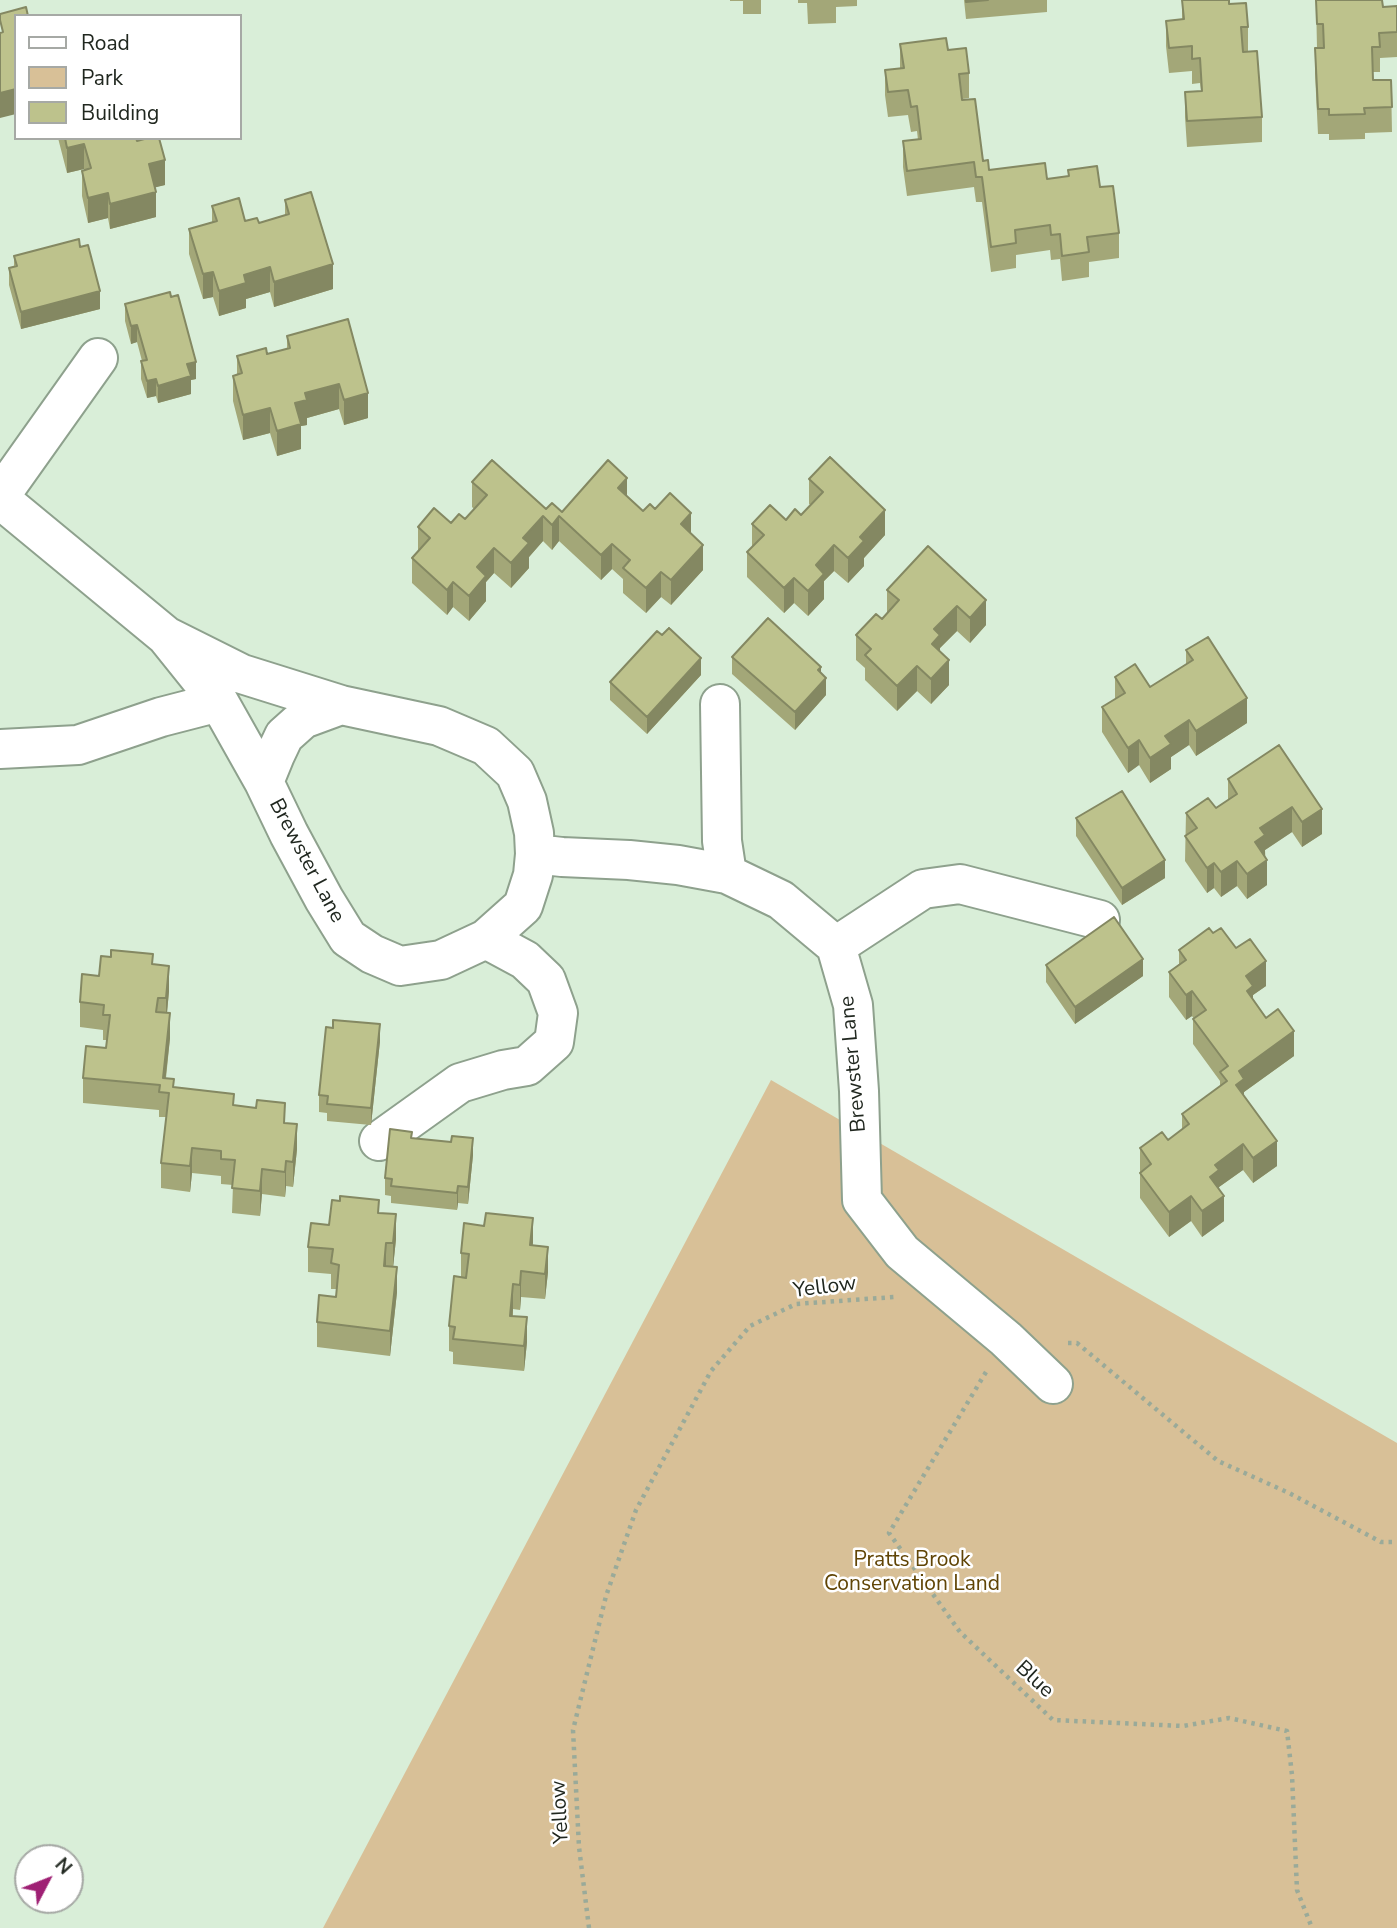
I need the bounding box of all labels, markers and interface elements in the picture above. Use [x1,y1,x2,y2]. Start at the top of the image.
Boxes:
legend [14,14,242,140]
text: Road [81,29,130,57]
text: Park [81,64,123,92]
text: Building [81,99,159,127]
street label: Brewster Lane [263,795,349,927]
street label: Brewster Lane [835,995,873,1133]
street label: Yellow [792,1272,858,1304]
park label: Pratts Brook Conservation Land [824,1548,1000,1598]
street label: Blue [1010,1656,1058,1704]
street label: Yellow [547,1780,575,1844]
north arrow [14,1844,84,1914]
text: N [49,1852,78,1880]

